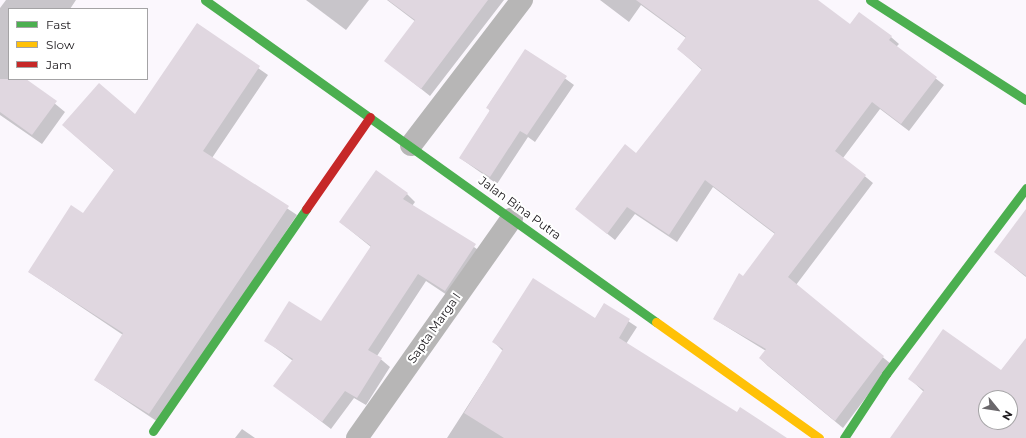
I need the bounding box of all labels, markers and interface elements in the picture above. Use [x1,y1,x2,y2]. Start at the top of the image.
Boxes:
legend [8,8,148,80]
text: Fast [46,17,71,32]
text: Slow [46,37,75,52]
text: Jam [46,57,72,72]
street label: Jalan Bina Putra [476,173,564,243]
street label: Sapta Marga I [404,290,464,366]
north arrow [978,390,1018,430]
text: N [999,408,1016,423]

